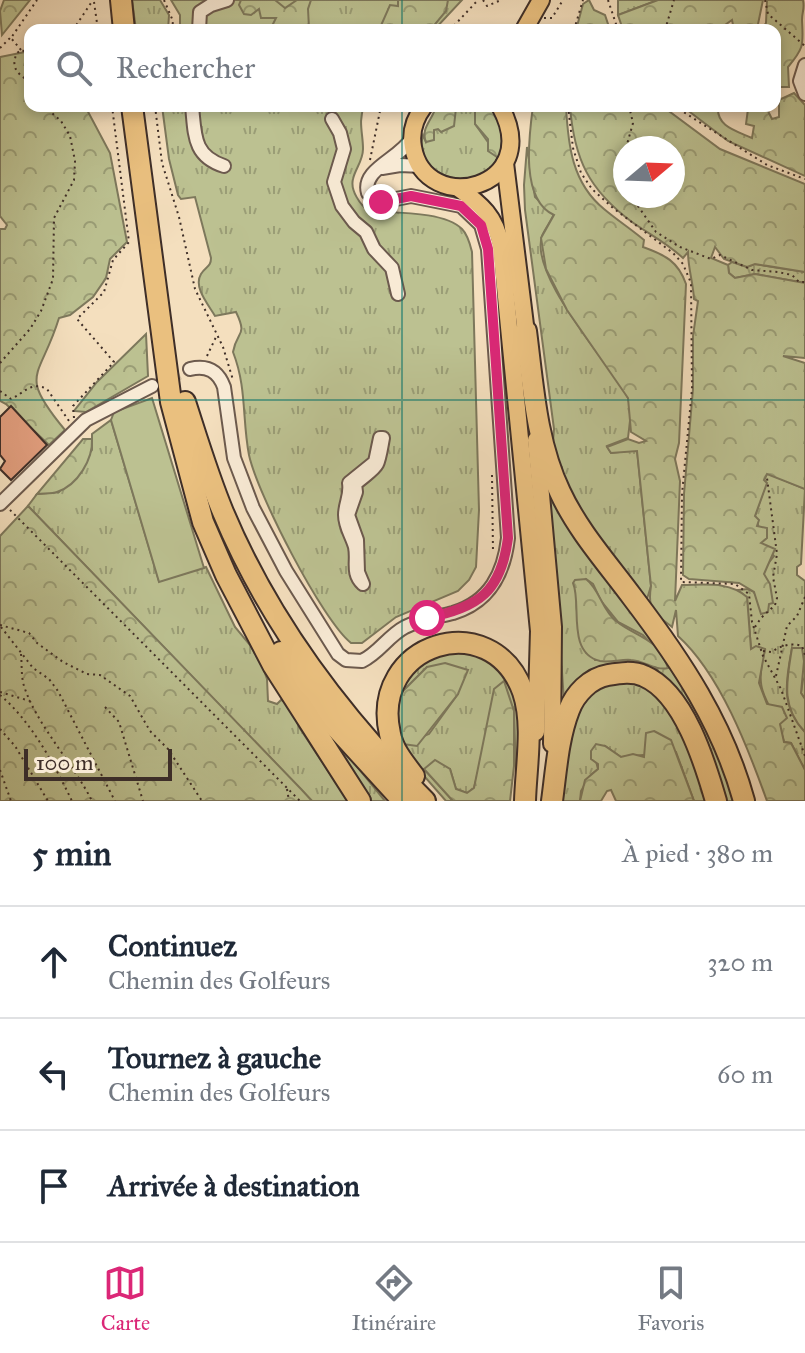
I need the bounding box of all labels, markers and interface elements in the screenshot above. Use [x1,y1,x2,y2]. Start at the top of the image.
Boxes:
search box [24,24,781,112]
icon: search [52,46,96,90]
text: Rechercher [116,50,255,86]
north arrow [613,136,685,208]
route end [363,184,399,220]
route start [409,600,445,636]
scale bar [24,745,172,781]
text: 100 m [36,749,93,776]
text: 5 min [32,833,111,874]
text: À pied · 380 m [622,837,773,869]
text: Continuez [108,928,237,964]
icon: ahead [32,940,76,984]
text: 320 m [707,946,773,978]
text: Chemin des Golfeurs [108,964,330,996]
text: Tournez à gauche [108,1040,321,1076]
icon: left [32,1052,76,1096]
text: 60 m [717,1058,773,1090]
text: Chemin des Golfeurs [108,1076,330,1108]
icon: arrive [32,1164,76,1208]
text: Arrivée à destination [108,1168,360,1204]
tab: Carte [101,1261,150,1336]
tab: Itinéraire [351,1261,436,1336]
tab: Favoris [637,1261,704,1336]

